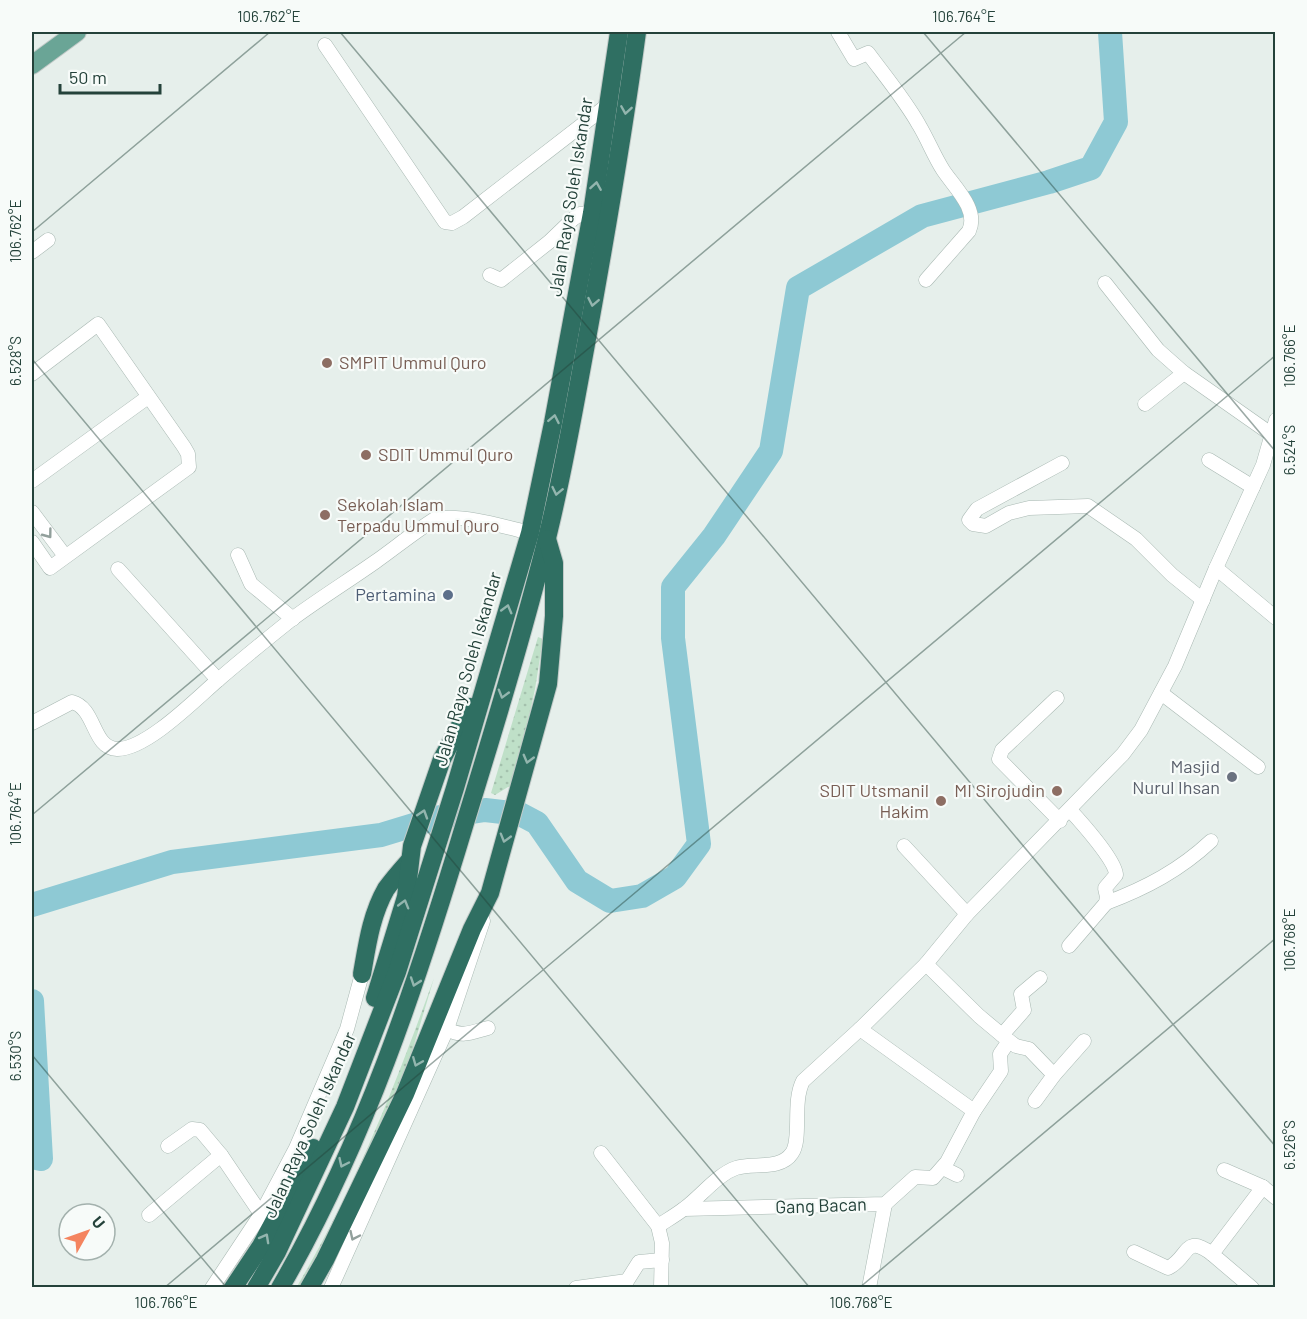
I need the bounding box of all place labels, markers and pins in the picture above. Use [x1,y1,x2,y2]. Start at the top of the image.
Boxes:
place label: SMPIT Ummul Quro [339,351,487,373]
marker: SMPIT Ummul Quro [320,356,334,370]
place label: SDIT Ummul Quro [378,443,513,465]
marker: SDIT Ummul Quro [359,448,373,462]
place label: Sekolah Islam Terpadu Ummul Quro [337,493,499,536]
marker: Sekolah Islam Terpadu Ummul Quro [318,508,332,522]
place label: Pertamina [355,583,436,605]
marker: Pertamina [441,588,455,602]
place label: Masjid Nurul Ihsan [1132,755,1220,798]
marker: Masjid Nurul Ihsan [1225,770,1239,784]
place label: SDIT Utsmanil Hakim [819,779,929,822]
place label: MI Sirojudin [954,779,1045,801]
marker: MI Sirojudin [1050,784,1064,798]
marker: SDIT Utsmanil Hakim [934,794,948,808]

